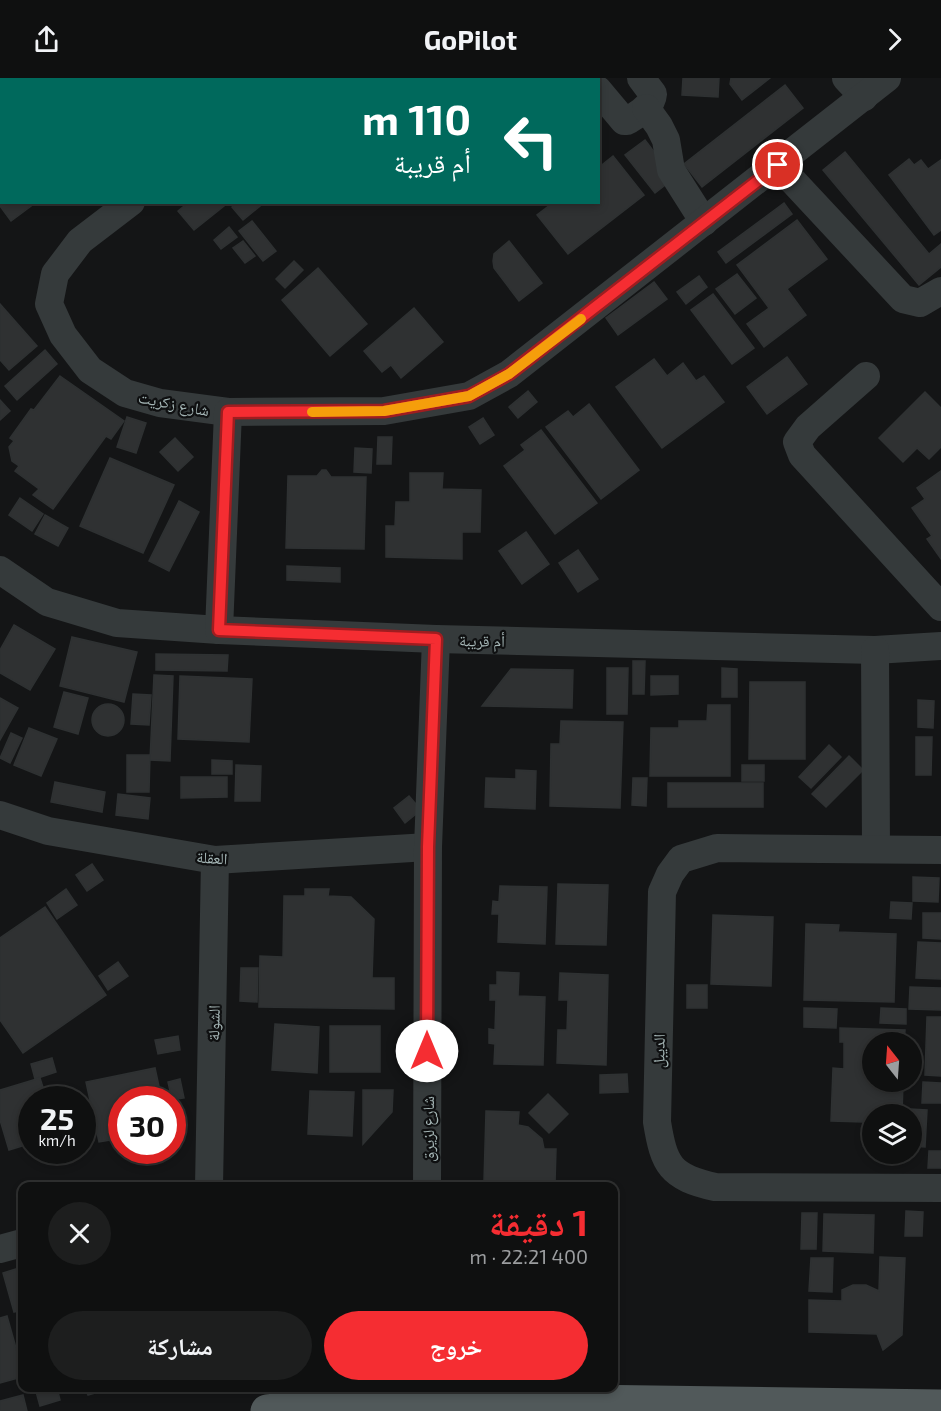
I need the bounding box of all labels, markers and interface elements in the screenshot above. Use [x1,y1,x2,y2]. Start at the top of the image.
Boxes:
icon: share [30,23,63,56]
text: GoPilot [424,23,517,55]
icon: forward [878,23,911,56]
text: 110 m [362,93,471,143]
icon: left [492,102,570,180]
pin [752,139,803,190]
text: أم قريبة [394,146,471,178]
icon: arrive [761,148,794,181]
street label: شارع زكريت [137,387,211,421]
street label: أم قريبة [459,630,505,652]
street label: العقلة [196,846,228,868]
street label: الشولة [203,1005,224,1041]
position arrow [395,1019,459,1083]
north arrow [862,1032,922,1092]
map controls [862,1032,922,1164]
street label: الديبل [648,1034,670,1068]
speed limit sign: 30 [108,1086,186,1164]
street label: شارع لزيرق [418,1096,439,1162]
text: 25 [40,1100,74,1136]
button: layers [862,1104,922,1164]
text: km/h [38,1131,76,1149]
text: 1 دقيقة [489,1200,588,1243]
button: close [48,1202,111,1265]
text: 400 m · 22:21 [470,1244,588,1268]
button: مشاركة [48,1311,312,1380]
button: خروج [324,1311,588,1380]

